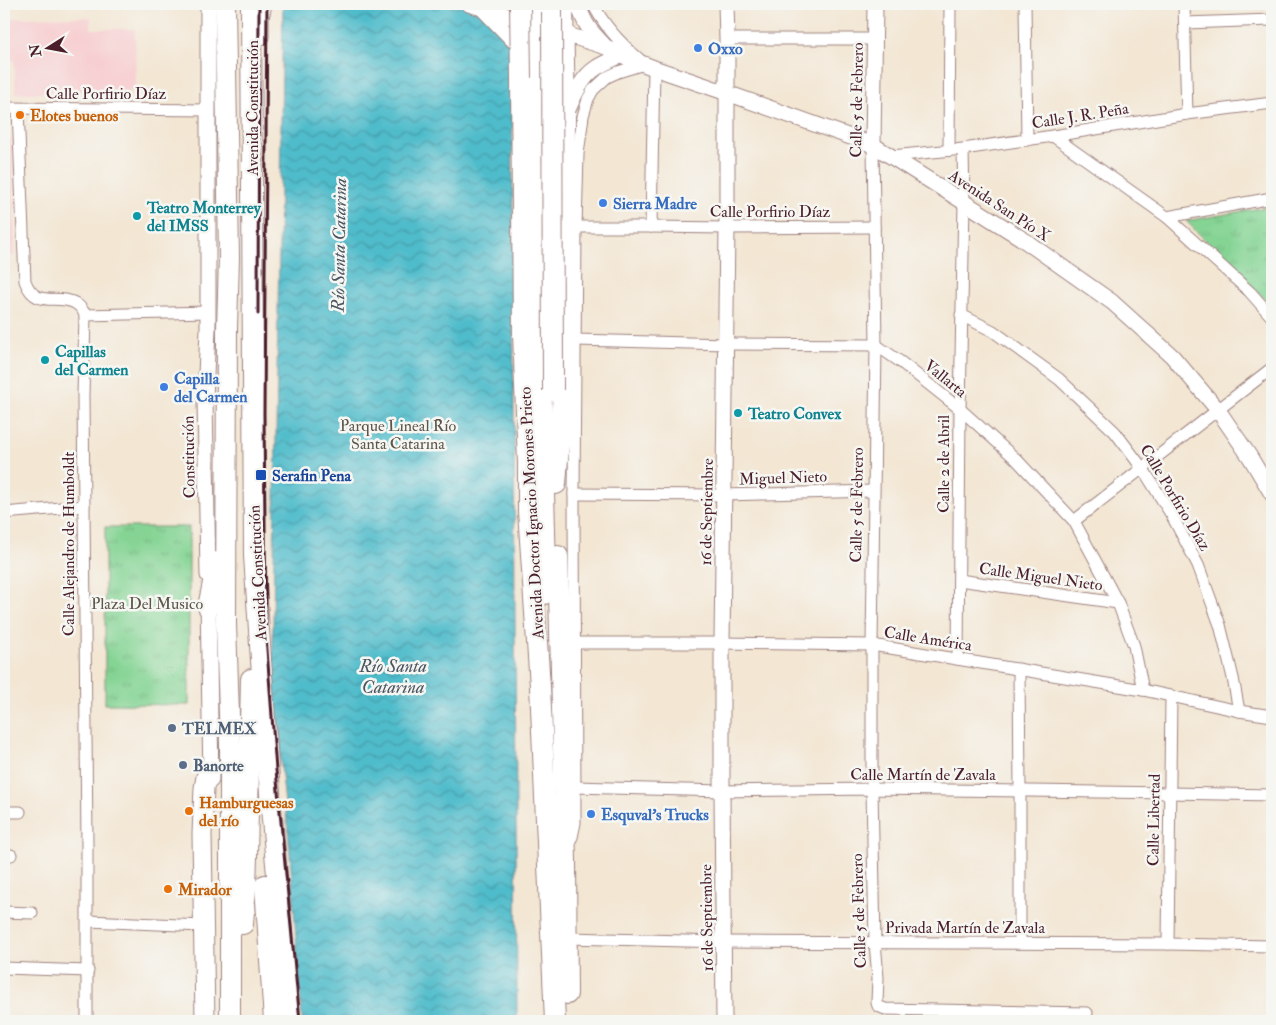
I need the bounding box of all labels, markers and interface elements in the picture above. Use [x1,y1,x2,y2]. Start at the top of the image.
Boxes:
north arrow [22,22,72,72]
place label: Oxxo [708,39,743,59]
street label: Avenida Constitución [243,40,263,177]
text: N [26,42,45,59]
marker: Oxxo [692,42,704,54]
street label: Calle 5 de Febrero [846,42,868,158]
street label: Calle Porfirio Díaz [46,84,167,104]
street label: Calle J. R. Peña [1030,98,1131,135]
place label: Elotes buenos [30,106,119,126]
marker: Elotes buenos [14,109,26,121]
street label: Avenida San Pío X [944,165,1055,247]
water label: Río Santa Catarina [327,178,352,313]
place label: Sierra Madre [613,194,697,214]
marker: Sierra Madre [597,197,609,209]
place label: Teatro Monterrey del IMSS [146,198,262,236]
street label: Calle Porfirio Díaz [710,202,831,222]
marker: Teatro Monterrey del IMSS [131,210,143,222]
place label: Capillas del Carmen [55,342,129,380]
marker: Capillas del Carmen [39,354,51,366]
street label: Vallarta [920,356,971,402]
place label: Capilla del Carmen [174,369,248,407]
marker: Capilla del Carmen [158,381,170,393]
street label: Avenida Doctor Ignacio Morones Prieto [515,386,549,641]
place label: Teatro Convex [747,404,842,424]
marker: Teatro Convex [732,407,744,419]
street label: Calle 2 de Abril [934,415,954,513]
street label: Constitución [178,416,200,498]
park label: Parque Lineal Río Santa Catarina [340,416,456,454]
street label: Calle Porfirio Díaz [1136,441,1215,555]
street label: Calle 5 de Febrero [846,447,868,563]
street label: Calle Alejandro de Humboldt [59,452,79,636]
street label: 16 de Septiembre [696,458,719,566]
place label: Serafin Pena [272,466,351,486]
street label: Miguel Nieto [739,466,828,490]
marker: Serafin Pena [254,468,268,482]
street label: Avenida Constitución [244,505,272,642]
street label: Calle Miguel Nieto [978,558,1104,596]
park label: Plaza Del Musico [91,594,203,614]
street label: Calle América [882,622,974,656]
water label: Río Santa Catarina [358,655,427,699]
place label: TELMEX [181,719,257,739]
marker: TELMEX [166,722,178,734]
place label: Banorte [193,756,244,776]
marker: Banorte [177,759,189,771]
street label: Calle Martín de Zavala [850,765,996,785]
street label: Calle Libertad [1143,774,1165,866]
place label: Hamburguesas del río [199,793,294,831]
marker: Hamburguesas del río [183,805,195,817]
place label: Esquval's Trucks [601,805,709,826]
marker: Esquval's Trucks [585,808,597,820]
street label: Calle 5 de Febrero [847,853,871,969]
street label: 16 de Septiembre [696,864,719,972]
place label: Mirador [177,880,233,900]
marker: Mirador [162,883,174,895]
street label: Privada Martín de Zavala [885,918,1045,938]

